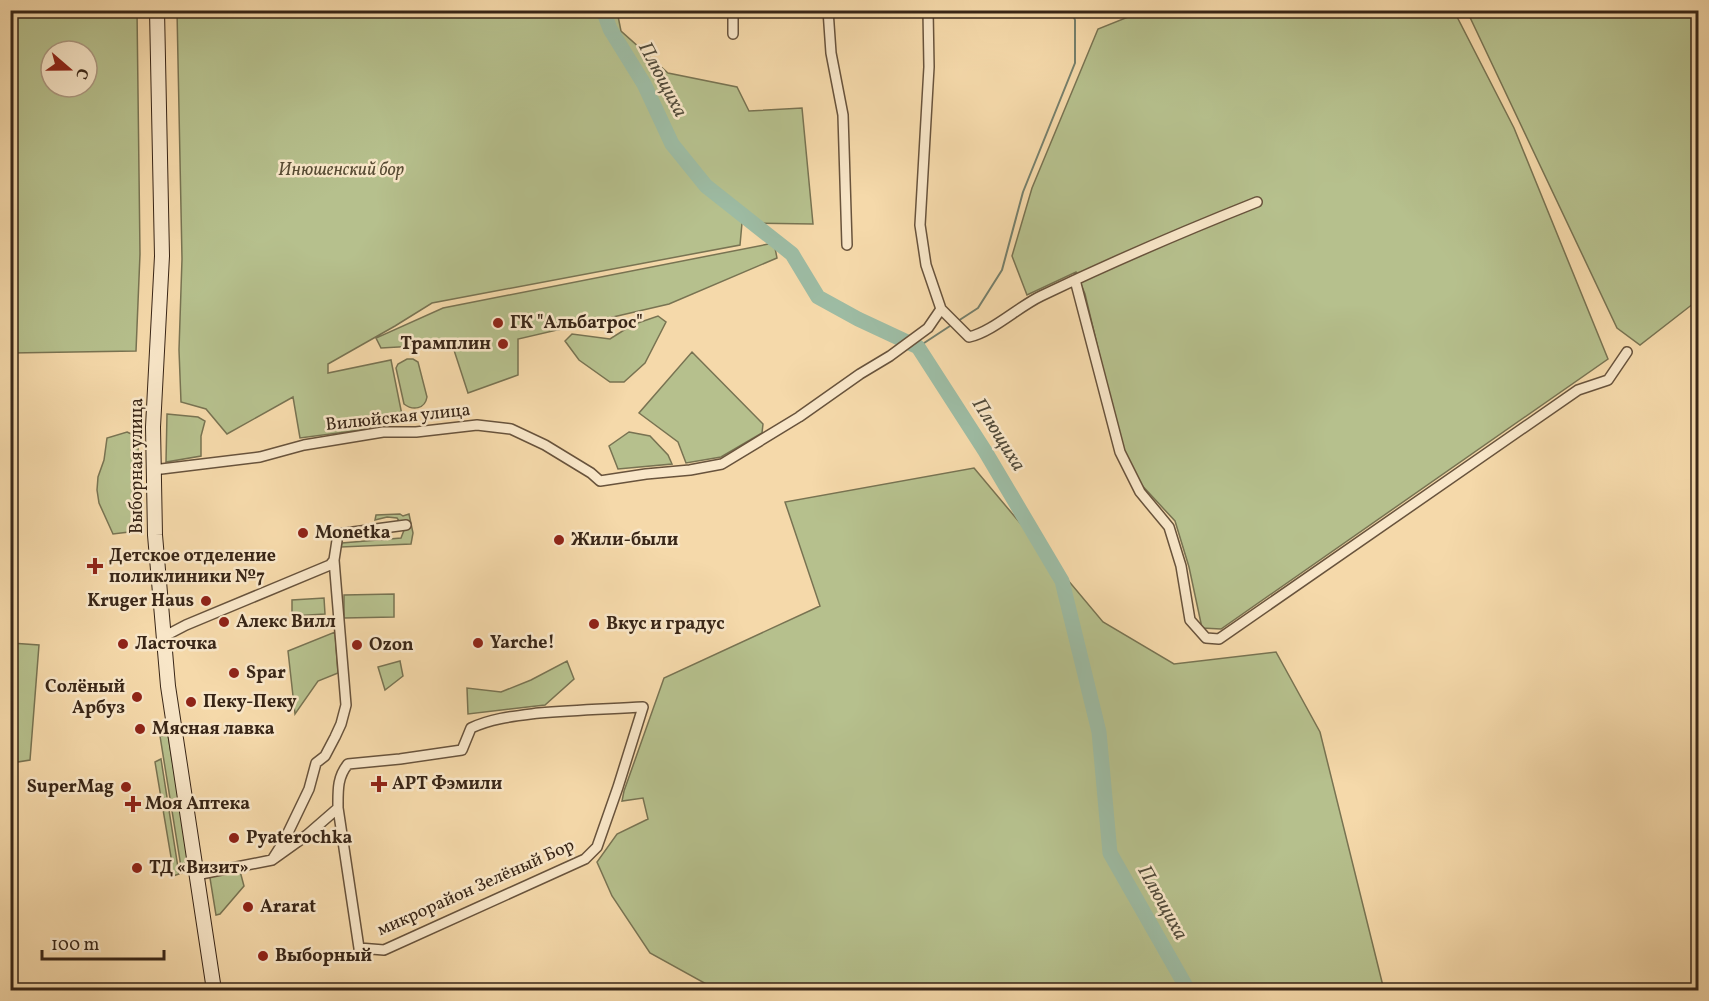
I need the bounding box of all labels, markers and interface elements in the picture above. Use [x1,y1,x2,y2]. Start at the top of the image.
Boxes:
water label: Плющиха [630,37,694,123]
north arrow [39,39,99,99]
text: С [69,65,93,82]
park label: Инюшенский бор [278,158,405,183]
place label: ГК "Альбатрос" [510,311,643,336]
marker: ГК "Альбатрос" [491,316,505,330]
place label: Трамплин [400,332,491,357]
marker: Трамплин [496,337,510,351]
water label: Плющиха [964,393,1032,477]
street label: Выборная улица [125,398,150,534]
street label: Вилюйская улица [324,398,472,438]
place label: Monetka [315,521,391,546]
marker: Monetka [296,526,310,540]
place label: Жили-были [571,528,678,553]
marker: Жили-были [552,533,566,547]
place label: Детское отделение поликлиники №7 [109,544,276,590]
marker: Детское отделение поликлиники №7 [86,557,104,575]
place label: Kruger Haus [87,589,194,614]
marker: Kruger Haus [199,594,213,608]
place label: Алекс Вилл [236,610,336,635]
place label: Вкус и градус [606,612,725,637]
marker: Алекс Вилл [217,615,231,629]
marker: Вкус и градус [587,617,601,631]
place label: Yarche! [490,631,555,656]
place label: Ласточка [135,632,217,657]
place label: Ozon [369,633,414,658]
marker: Yarche! [471,636,485,650]
marker: Ласточка [116,637,130,651]
marker: Ozon [350,638,364,652]
place label: Spar [246,661,286,686]
marker: Spar [227,666,241,680]
place label: Солёный Арбуз [45,675,125,721]
marker: Солёный Арбуз [130,690,144,704]
place label: Пеку-Пеку [203,690,297,715]
marker: Пеку-Пеку [184,695,198,709]
place label: Мясная лавка [152,717,275,742]
marker: Мясная лавка [133,722,147,736]
place label: АРТ Фэмили [392,772,502,797]
place label: SuperMag [27,775,114,800]
marker: АРТ Фэмили [370,775,388,793]
marker: SuperMag [119,780,133,794]
place label: Моя Аптека [145,792,250,817]
marker: Моя Аптека [126,797,140,811]
place label: Pyaterochka [246,826,353,851]
marker: Pyaterochka [227,831,241,845]
street label: микрорайон Зелёный Бор [373,833,579,943]
place label: ТД «Визит» [149,856,249,881]
water label: Плющиха [1130,860,1194,946]
marker: ТД «Визит» [130,861,144,875]
place label: Ararat [260,895,316,920]
marker: Ararat [241,900,255,914]
scale bar [42,923,164,961]
text: 100 m [51,933,100,958]
place label: Выборный [275,944,372,969]
marker: Выборный [256,949,270,963]

